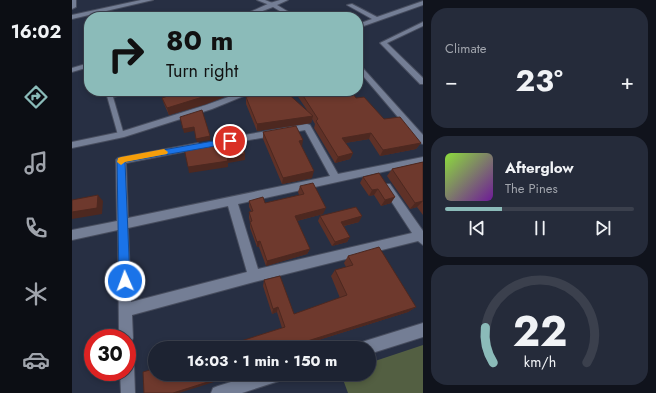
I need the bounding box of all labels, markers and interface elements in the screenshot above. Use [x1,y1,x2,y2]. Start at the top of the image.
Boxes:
text: 16:02 [11,19,61,45]
text: 80 m [166,20,233,61]
icon: right [100,28,152,80]
text: Climate [445,39,486,58]
text: Turn right [166,58,238,84]
text: 23° [516,59,563,102]
text: − [445,65,458,97]
text: + [620,65,634,97]
icon: directions [22,83,50,111]
pin [213,124,247,158]
icon: arrive [219,130,241,152]
icon: music [22,149,50,177]
text: Afterglow [505,157,574,179]
text: The Pines [505,179,558,198]
icon: phone [22,214,50,242]
icon: previous [466,217,488,239]
icon: pause [529,217,551,239]
icon: next [592,217,614,239]
position arrow [104,260,146,302]
icon: climate [22,280,50,308]
text: 22 [512,301,567,362]
speed limit sign: 30 [84,329,136,381]
icon: car [22,346,50,374]
text: 16:03 · 1 min · 150 m [187,350,337,372]
text: km/h [523,351,556,371]

